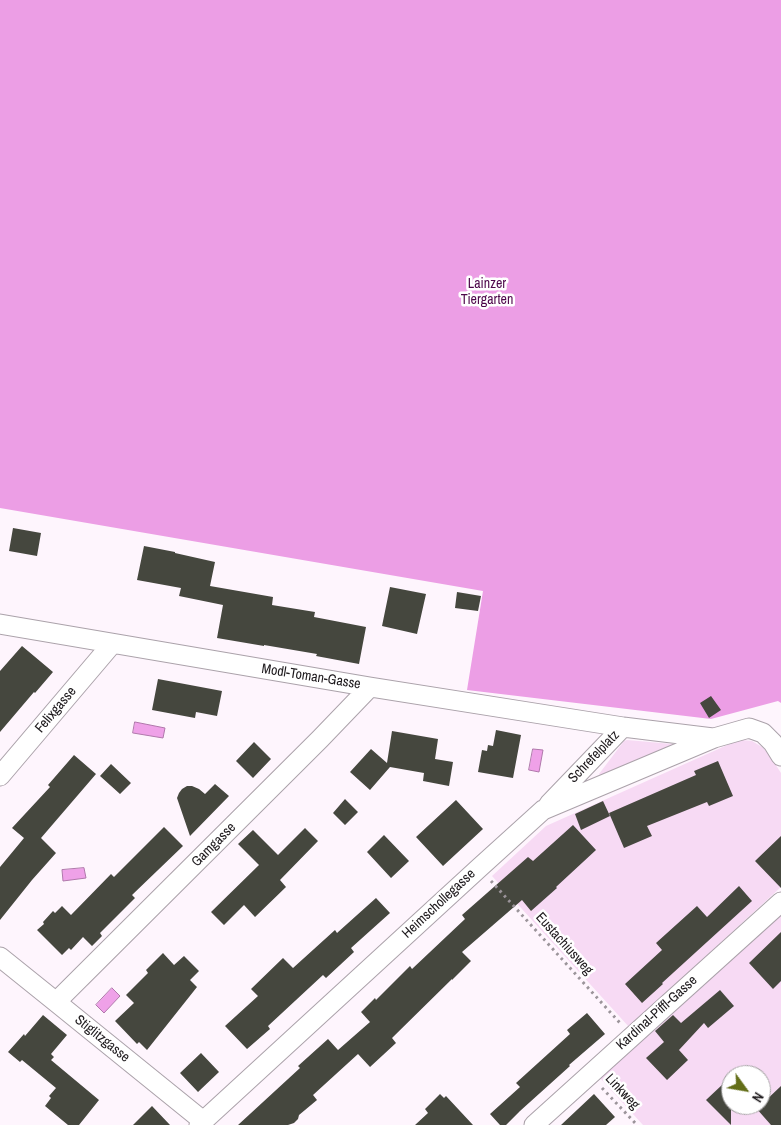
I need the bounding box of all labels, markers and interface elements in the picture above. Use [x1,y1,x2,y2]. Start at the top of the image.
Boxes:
park label: Lainzer Tiergarten [461,276,513,308]
street label: Modl-Toman-Gasse [260,661,362,693]
street label: Felixgasse [32,684,80,736]
street label: Schrefelplatz [565,727,623,787]
street label: Gamgasse [188,819,240,871]
street label: Heimschollegasse [399,866,479,942]
street label: Eustachiusweg [532,909,596,979]
street label: Kardinal-Piffl-Gasse [613,972,701,1054]
street label: Stiglitzgasse [71,1012,133,1066]
north arrow [721,1065,771,1115]
street label: Linkweg [601,1071,643,1113]
text: N [748,1089,768,1106]

